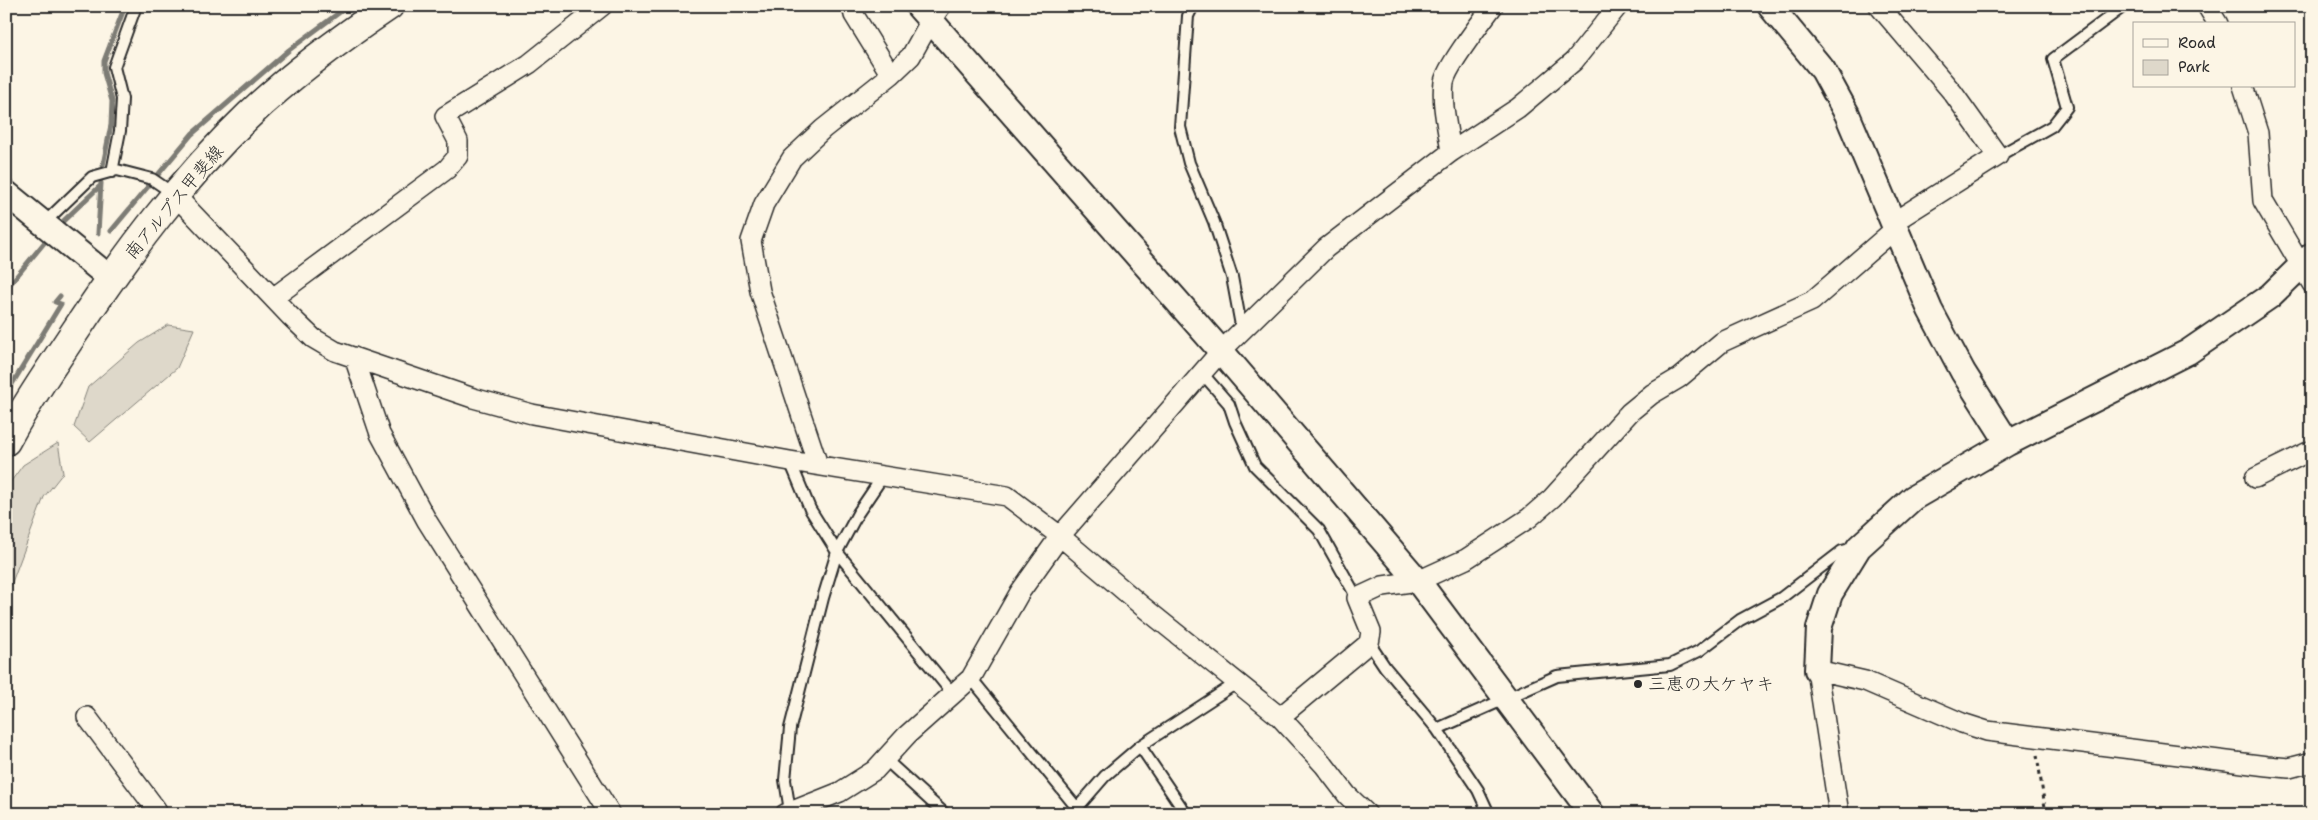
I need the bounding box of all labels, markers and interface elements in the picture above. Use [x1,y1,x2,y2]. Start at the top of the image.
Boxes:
legend [2133,22,2296,88]
text: Road [2178,33,2216,53]
text: Park [2178,57,2210,77]
street label: 南アルプス甲斐線 [119,140,229,264]
place label: 三恵の大ケヤキ [1648,672,1774,696]
marker: 三恵の大ケヤキ [1632,678,1644,690]

